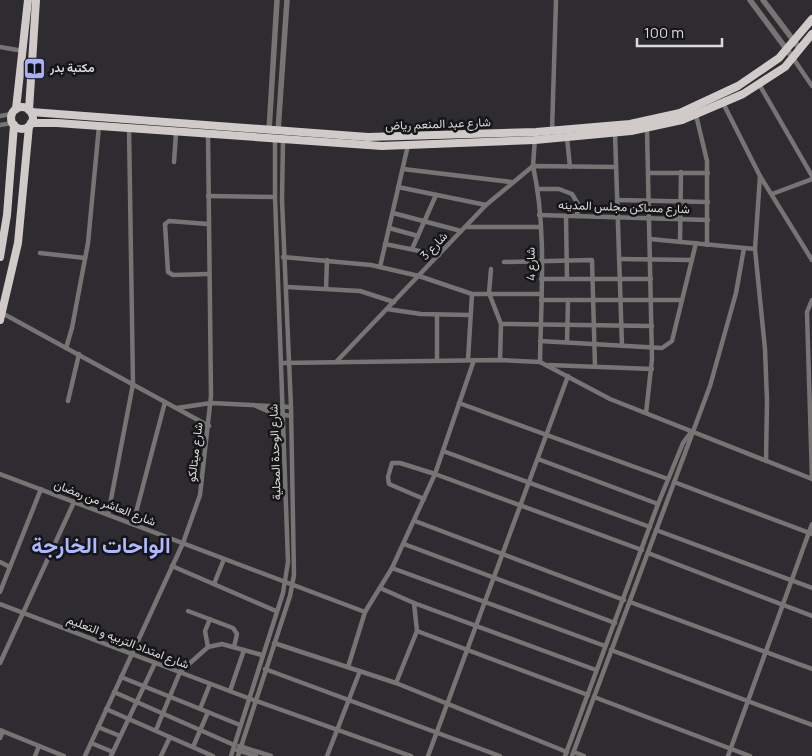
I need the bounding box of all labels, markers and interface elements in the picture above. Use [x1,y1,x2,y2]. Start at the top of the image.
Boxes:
scale bar [637,15,722,47]
text: 100 m [644,22,684,43]
library icon: مكتبة بدر [22,56,46,80]
place label: مكتبة بدر [49,59,95,76]
street label: شارع عبد المنعم رياض [385,113,491,135]
street label: شارع مساكن مجلس المدينه [558,196,690,218]
street label: شارع 3 [416,228,452,264]
street label: شارع 4 [522,247,540,281]
street label: شارع الوحدة المحلية [264,404,286,500]
street label: شارع ميتالكو [182,421,208,483]
street label: شارع العاشر من رمضان [51,475,159,531]
district label: الواحات الخارجة [31,530,171,560]
street label: شارع امتداد التربيه و التعليم [64,610,192,674]

